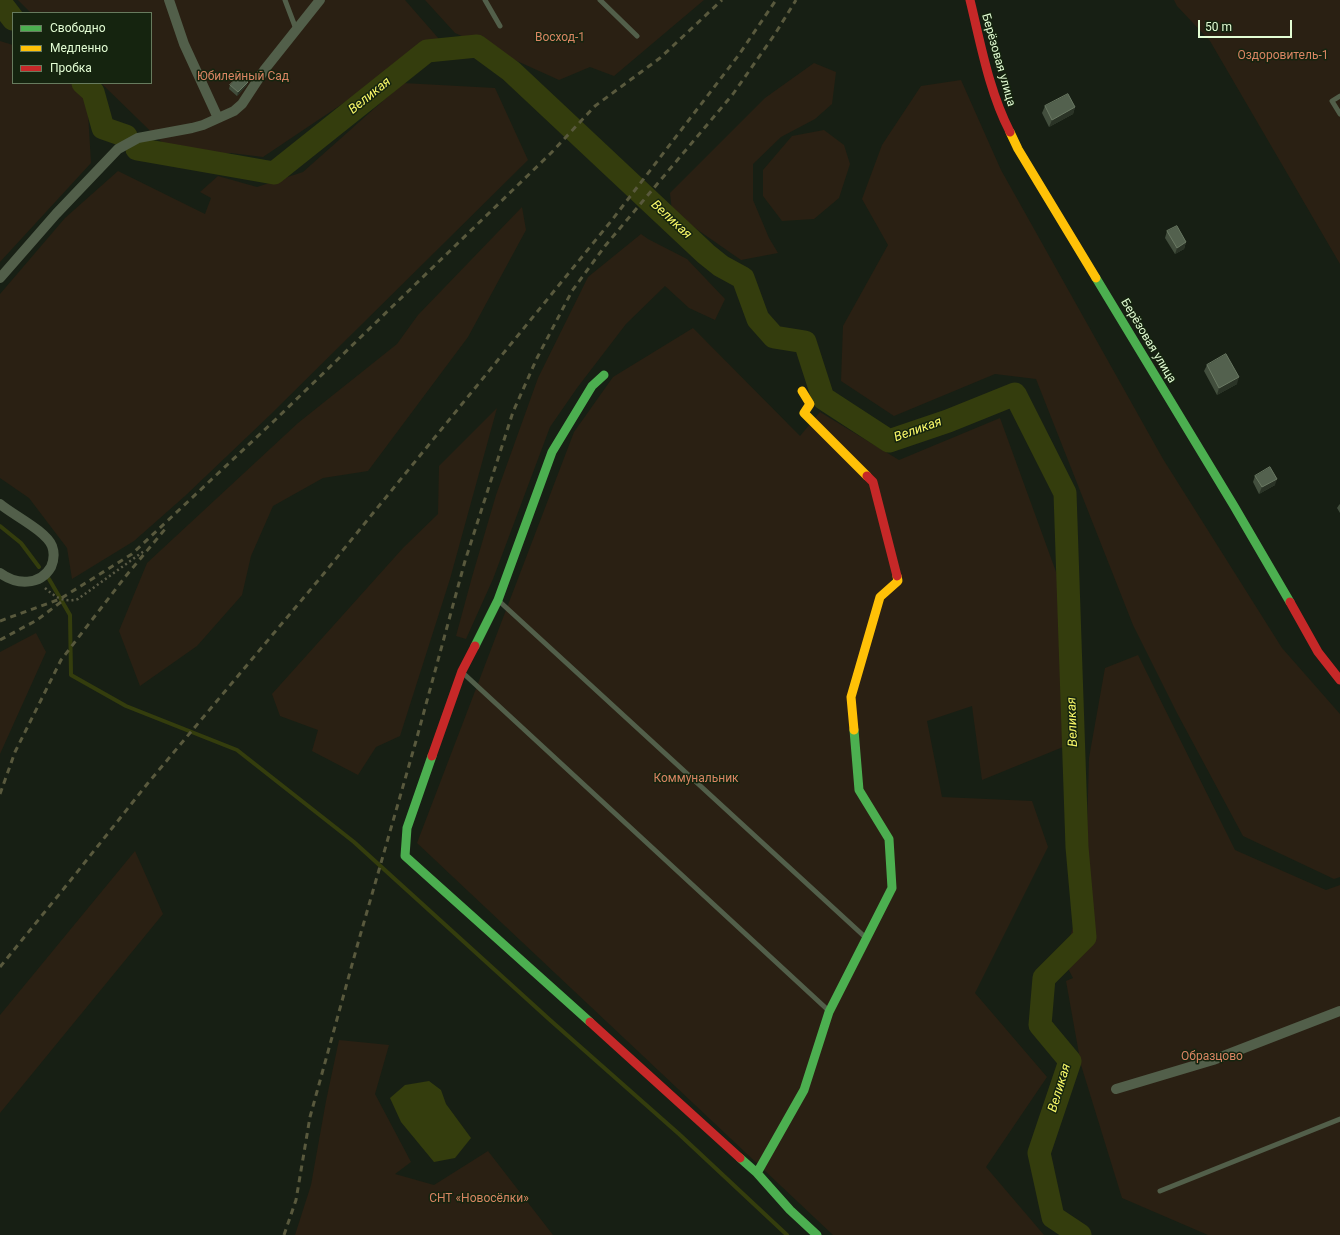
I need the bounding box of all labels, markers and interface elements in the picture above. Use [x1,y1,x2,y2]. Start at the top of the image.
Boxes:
legend [12,12,152,84]
street label: Берёзовая улица [978,12,1018,108]
scale bar [1200,12,1294,38]
text: 50 m [1205,20,1232,34]
text: Свободно [50,21,106,35]
park label: Восход-1 [535,31,585,45]
text: Медленно [50,41,108,55]
park label: Оздоровитель-1 [1238,49,1328,63]
text: Пробка [50,61,92,75]
park label: Юбилейный Сад [197,70,289,84]
water label: Великая [346,74,394,118]
water label: Великая [648,197,694,243]
street label: Берёзовая улица [1117,296,1179,386]
water label: Великая [892,414,944,446]
water label: Великая [1064,697,1082,747]
park label: Коммунальник [653,772,739,786]
park label: Образцово [1181,1050,1243,1064]
water label: Великая [1045,1062,1075,1114]
park label: СНТ «Новосёлки» [429,1192,529,1206]

